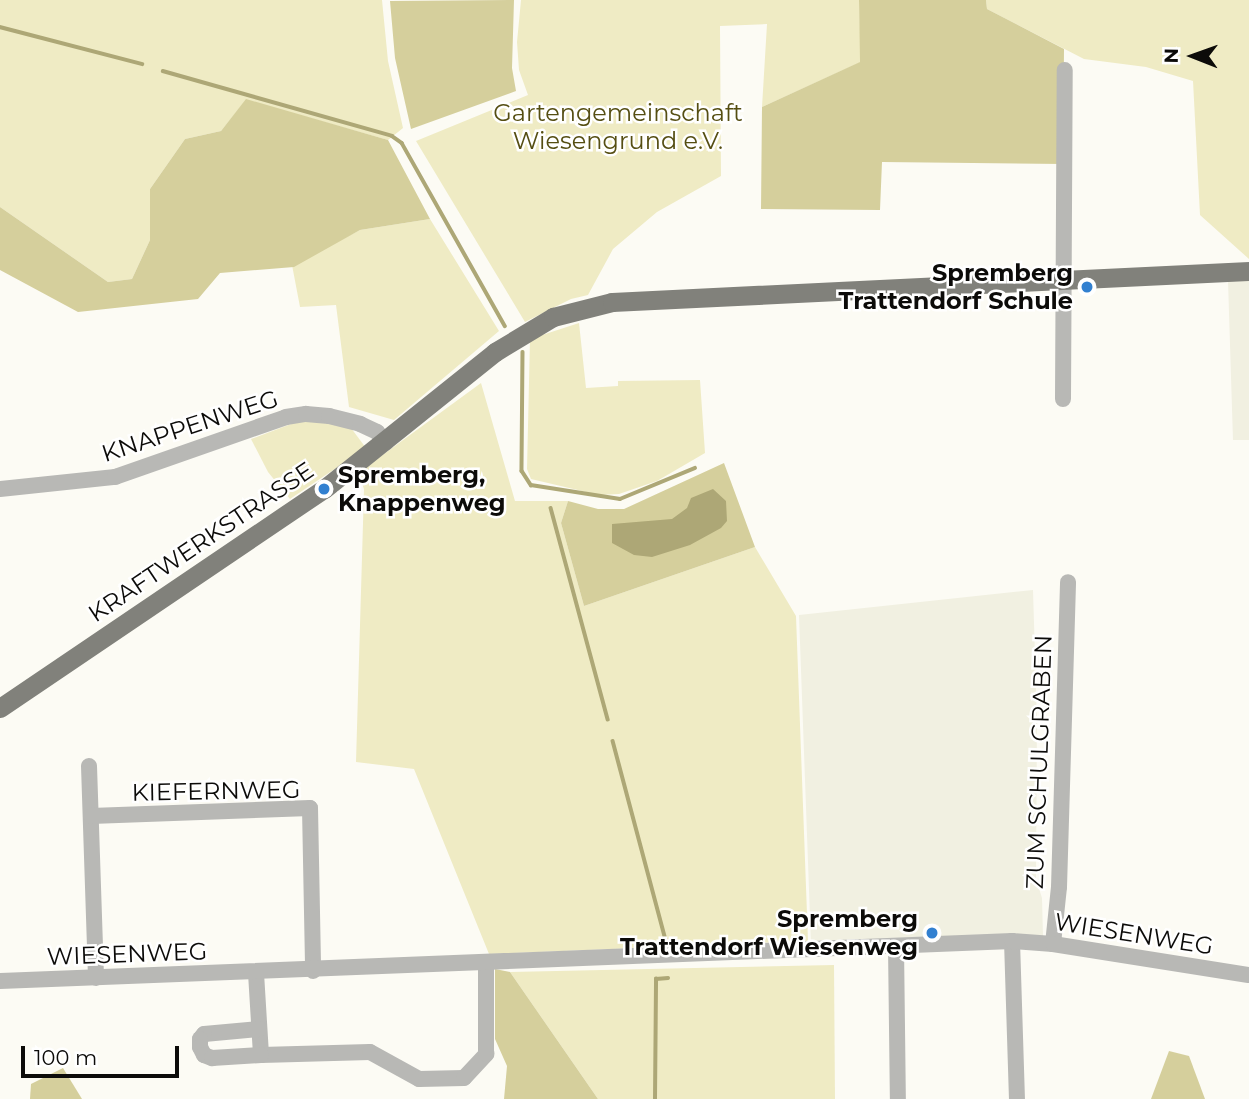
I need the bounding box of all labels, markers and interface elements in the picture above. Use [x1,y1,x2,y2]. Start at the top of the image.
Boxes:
north arrow [1158,21,1228,91]
text: N [1160,48,1183,64]
park label: Gartengemeinschaft Wiesengrund e.V. [493,99,743,155]
place label: Spremberg Trattendorf Schule [839,259,1073,315]
marker: Spremberg Trattendorf Schule [1079,279,1095,295]
street label: KNAPPENWEG [98,384,282,468]
street label: KRAFTWERKSTRASSE [83,456,319,628]
place label: Spremberg, Knappenweg [338,461,506,517]
marker: Spremberg, Knappenweg [316,481,332,497]
street label: ZUM SCHULGRABEN [1020,634,1058,890]
street label: KIEFERNWEG [131,775,301,807]
place label: Spremberg Trattendorf Wiesenweg [620,905,918,961]
street label: WIESENWEG [1053,907,1215,961]
marker: Spremberg Trattendorf Wiesenweg [924,925,940,941]
street label: WIESENWEG [46,937,208,971]
scale bar [24,1032,182,1076]
text: 100 m [34,1045,97,1070]

